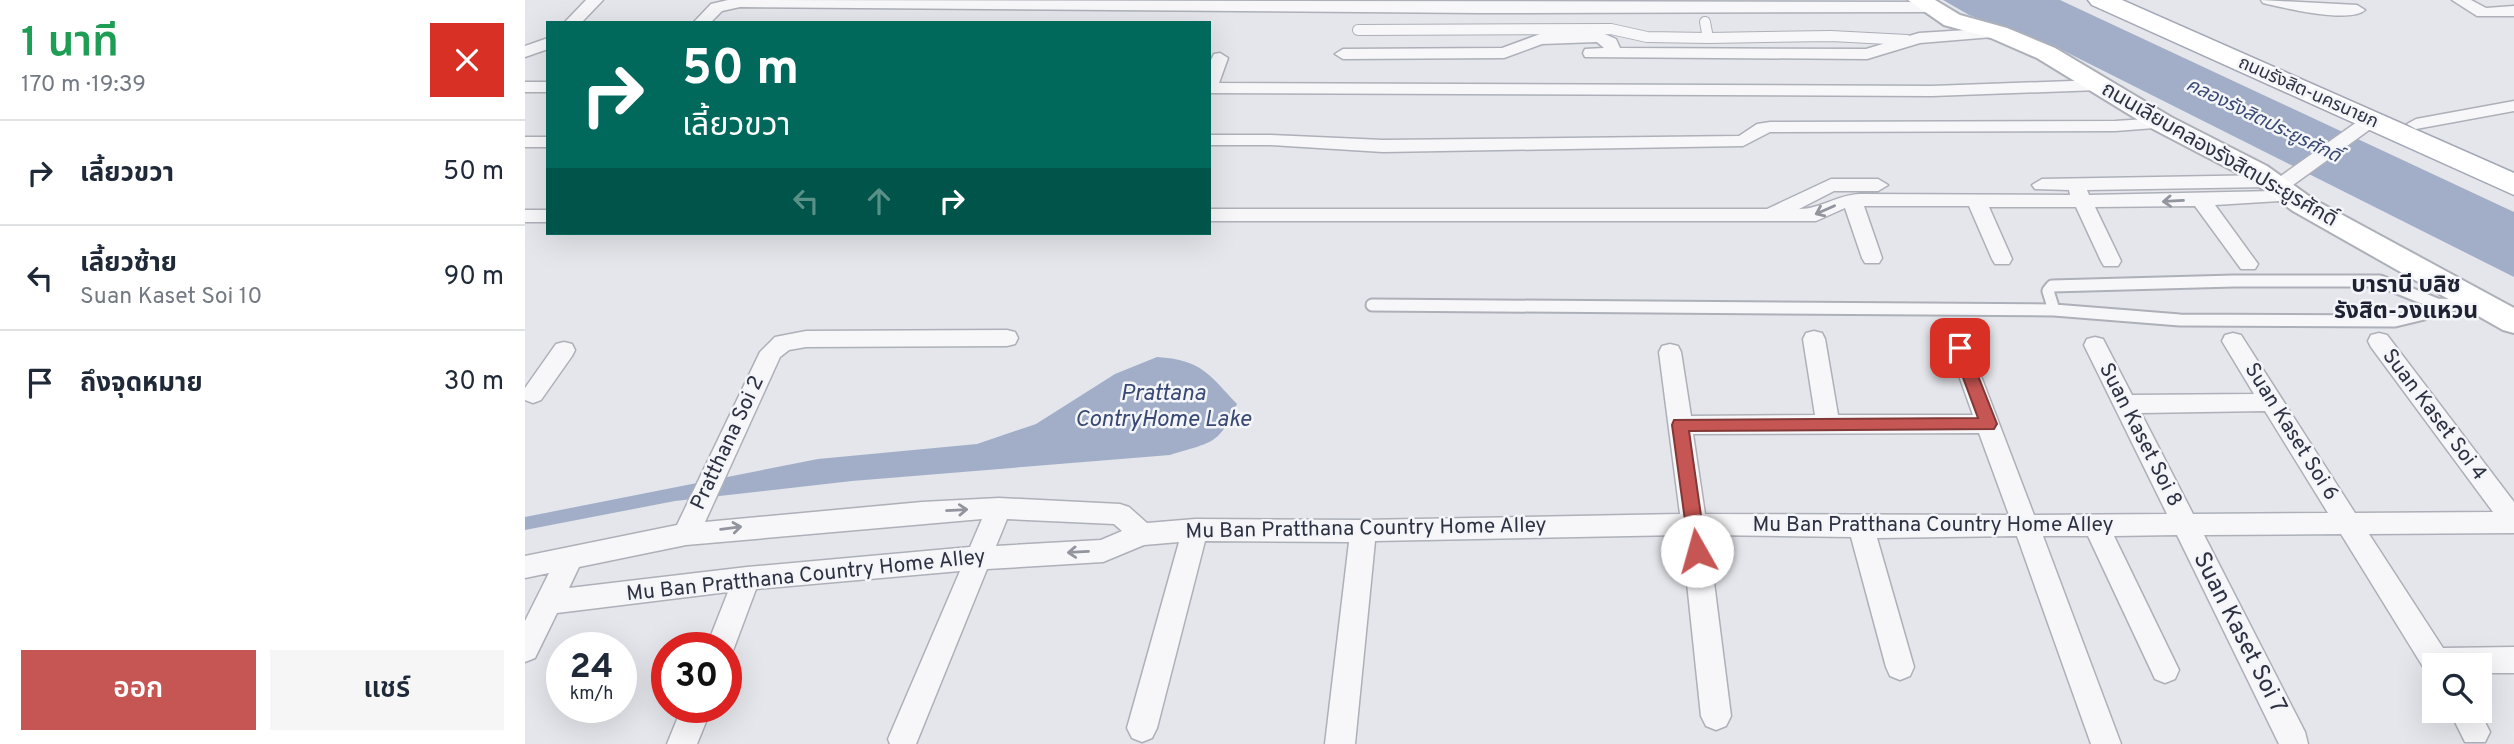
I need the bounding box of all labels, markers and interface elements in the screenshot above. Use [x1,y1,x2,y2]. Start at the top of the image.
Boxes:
text: 1 นาที [21,18,119,71]
button: close [430,23,504,97]
text: 50 m [682,40,799,102]
icon: right [567,49,658,140]
street label: ถนนรังสิต-นครนายก [2234,52,2382,134]
text: 170 m · 19:39 [21,71,146,100]
water label: คลองรังสิตประยูรศักดิ์ [2182,72,2349,171]
street label: ถนนเลียบคลองรังสิตประยูรศักดิ์ [2096,76,2342,234]
text: เลี้ยวขวา [682,107,790,147]
icon: right [21,154,59,192]
text: 50 m [443,156,504,189]
text: เลี้ยวขวา [80,158,174,191]
icon: left [787,182,825,220]
icon: ahead [860,182,898,220]
icon: right [933,182,971,220]
one-way arrow [2161,194,2184,207]
one-way arrow [1815,204,1836,217]
text: เลี้ยวซ้าย [80,248,177,281]
icon: left [21,259,59,297]
text: 90 m [444,261,504,294]
district label: บารานี บลิซ รังสิต-วงแหวน [2334,272,2478,327]
text: Suan Kaset Soi 10 [80,283,262,312]
pin [1930,318,1990,378]
icon: arrive [1941,329,1979,367]
street label: Suan Kaset Soi 4 [2376,344,2492,486]
street label: Suan Kaset Soi 6 [2238,358,2344,506]
street label: Suan Kaset Soi 8 [2092,359,2188,511]
icon: arrive [21,364,59,402]
text: 30 m [444,366,504,399]
text: ถึงจุดหมาย [80,368,203,401]
street label: Pratthana Soi 2 [685,372,771,514]
water label: Prattana ContryHome Lake [1075,380,1252,435]
one-way arrow [945,503,968,516]
street label: Mu Ban Pratthana Country Home Alley [1185,512,1547,546]
street label: Mu Ban Pratthana Country Home Alley [1752,512,2114,539]
position arrow [1660,514,1734,588]
one-way arrow [719,522,741,535]
street label: Mu Ban Pratthana Country Home Alley [625,544,987,608]
one-way arrow [1066,546,1089,559]
street label: Suan Kaset Soi 7 [2185,547,2293,719]
speed limit sign: 30 [651,632,742,723]
text: 24 [570,646,613,690]
button: ออก [21,650,256,730]
button: แชร์ [270,650,504,730]
map controls [2422,653,2492,723]
button: search [2422,653,2492,723]
text: km/h [570,683,613,706]

